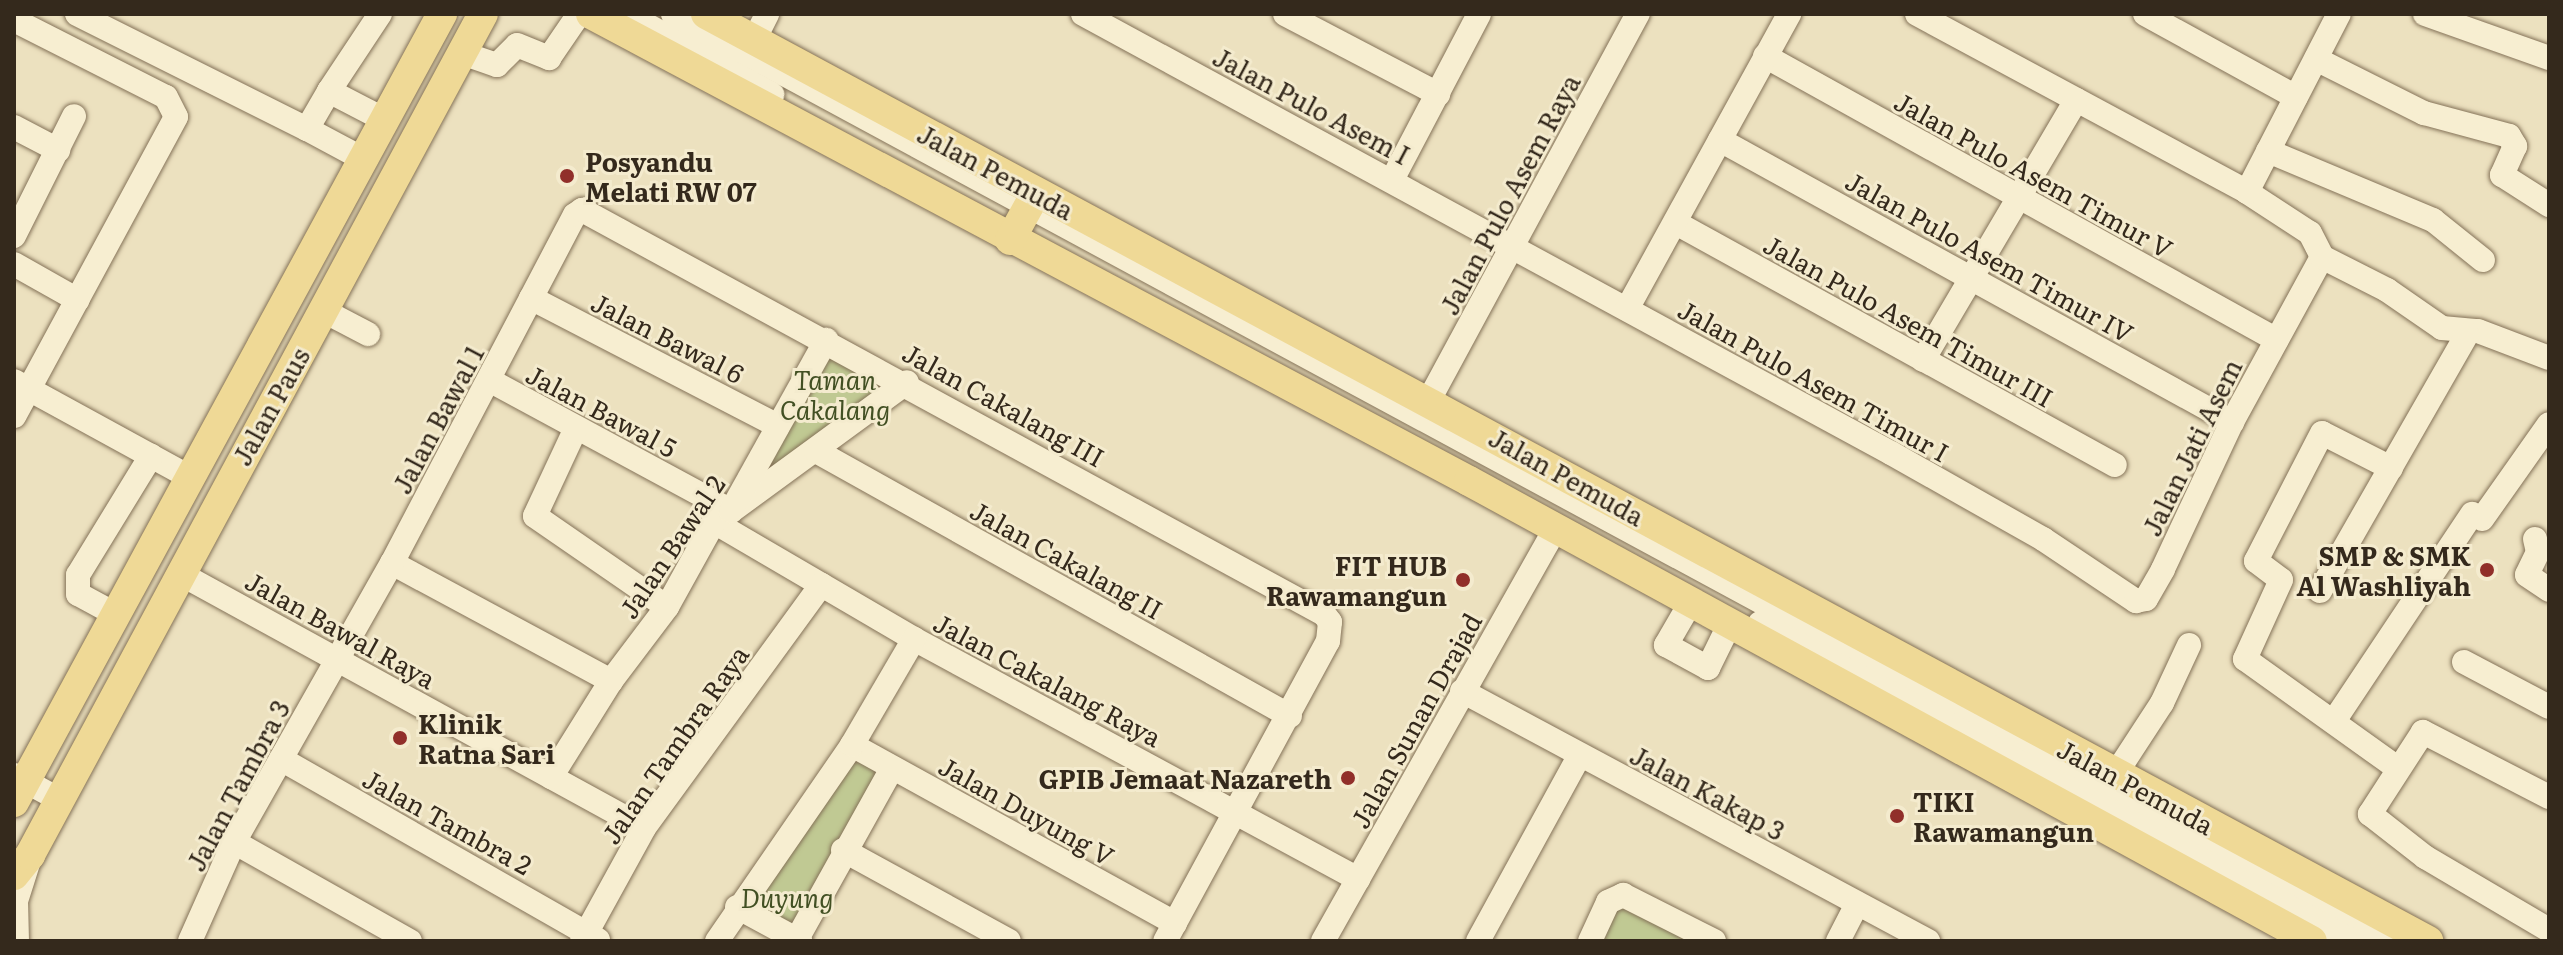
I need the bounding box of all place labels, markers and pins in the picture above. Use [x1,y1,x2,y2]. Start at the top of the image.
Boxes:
place label: Posyandu Melati RW 07 [585,145,757,206]
marker: Posyandu Melati RW 07 [556,165,578,187]
place label: SMP & SMK Al Washliyah [2296,539,2471,600]
place label: FIT HUB Rawamangun [1266,549,1447,610]
marker: SMP & SMK Al Washliyah [2478,561,2496,579]
marker: FIT HUB Rawamangun [1454,571,1472,589]
place label: Klinik Ratna Sari [418,707,555,768]
marker: Klinik Ratna Sari [389,727,411,749]
place label: GPIB Jemaat Nazareth [1038,762,1332,794]
marker: GPIB Jemaat Nazareth [1339,769,1357,787]
place label: TIKI Rawamangun [1913,785,2094,846]
marker: TIKI Rawamangun [1888,807,1906,825]

